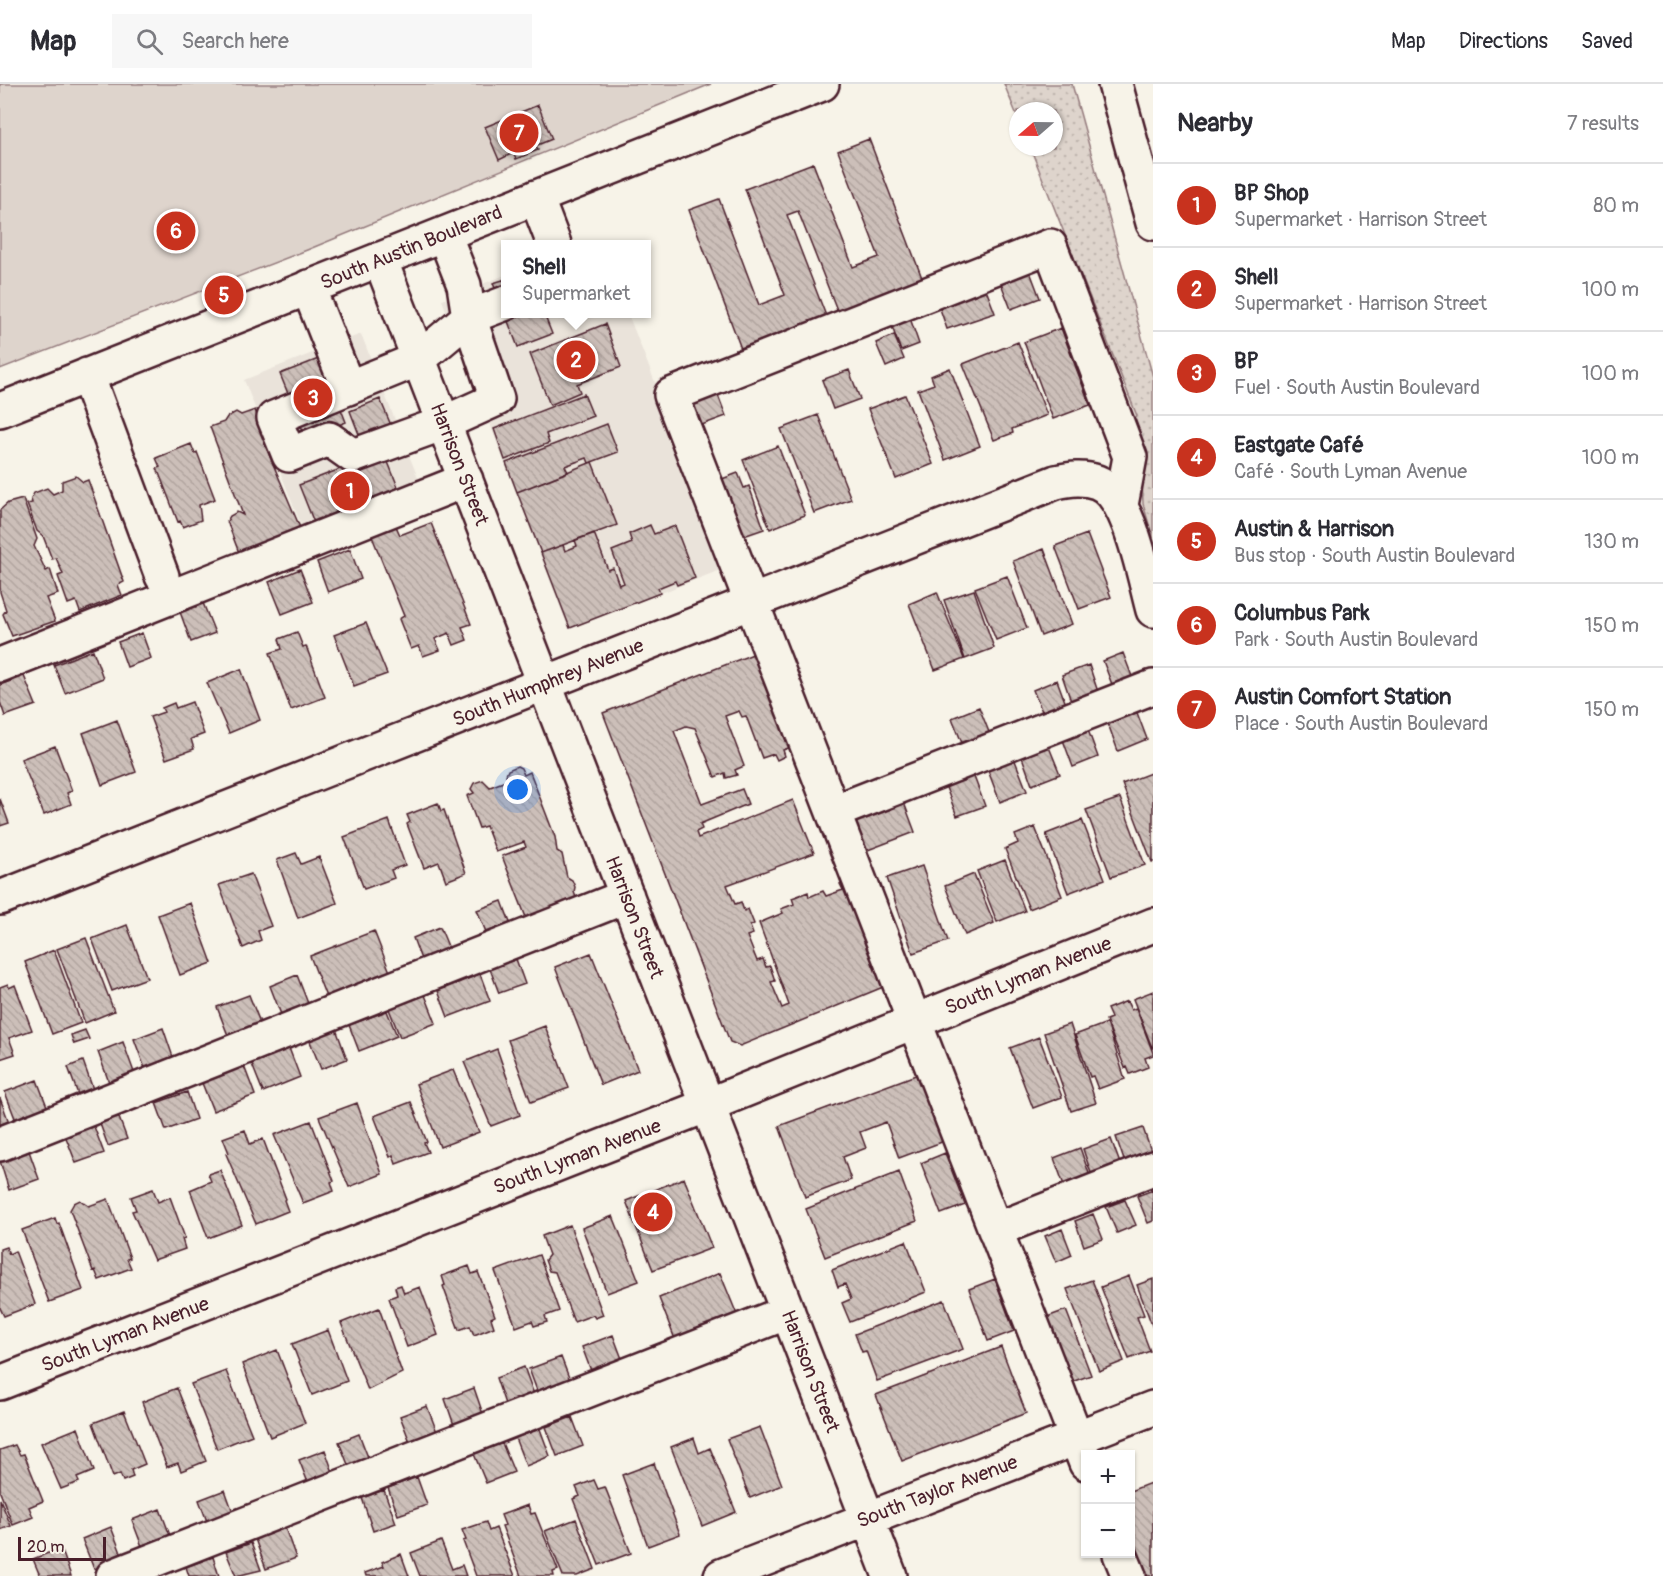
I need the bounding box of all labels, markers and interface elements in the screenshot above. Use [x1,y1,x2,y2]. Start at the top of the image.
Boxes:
search box [112,14,532,68]
text: Map [30,24,76,59]
icon: search [133,25,166,58]
text: Search here [181,27,289,55]
text: Map [1391,28,1426,55]
text: Directions [1459,28,1548,55]
text: Saved [1581,28,1633,55]
north arrow [1009,102,1063,156]
text: Nearby [1177,107,1253,139]
pin: 7 [500,110,538,156]
text: 7 results [1567,111,1639,136]
text: BP Shop [1234,179,1309,207]
text: 1 [1193,193,1200,218]
text: 80 m [1593,193,1639,218]
street label: South Austin Boulevard [317,200,506,295]
text: Supermarket · Harrison Street [1234,207,1487,232]
pin: 6 [156,208,195,254]
popup [501,240,651,318]
text: Shell [522,253,566,281]
text: Shell [1234,263,1278,291]
pin: 5 [204,272,244,318]
text: 2 [1191,277,1202,302]
text: 100 m [1582,277,1639,302]
text: Supermarket [522,281,630,306]
text: Supermarket · Harrison Street [1234,291,1487,316]
pin: 2 [556,338,596,382]
text: BP [1234,347,1259,375]
text: 3 [1191,361,1202,386]
text: 100 m [1582,361,1639,386]
text: Fuel · South Austin Boulevard [1234,375,1480,400]
pin: 3 [294,376,332,420]
street label: Harrison Street [425,399,495,530]
text: Eastgate Café [1234,431,1364,459]
text: 4 [1191,445,1202,470]
text: 100 m [1582,445,1639,470]
text: Café · South Lyman Avenue [1234,459,1467,484]
pin: 1 [330,468,370,514]
text: Austin & Harrison [1234,515,1394,543]
text: 5 [1191,529,1202,554]
text: 130 m [1584,529,1639,554]
text: Bus stop · South Austin Boulevard [1234,543,1515,568]
text: Columbus Park [1234,599,1370,627]
text: 6 [1191,613,1202,638]
text: 150 m [1585,613,1639,638]
text: Park · South Austin Boulevard [1234,627,1478,652]
street label: South Humphrey Avenue [449,633,648,732]
text: Austin Comfort Station [1234,683,1451,711]
text: 7 [1191,697,1202,722]
text: 150 m [1585,697,1639,722]
text: Place · South Austin Boulevard [1234,711,1488,736]
your location [503,775,532,804]
street label: Harrison Street [600,852,670,983]
street label: South Lyman Avenue [941,931,1115,1020]
street label: South Lyman Avenue [490,1113,665,1200]
pin: 4 [634,1190,672,1234]
street label: South Lyman Avenue [38,1291,213,1378]
street label: Harrison Street [776,1306,846,1437]
street label: South Taylor Avenue [853,1449,1021,1534]
map controls [1081,1450,1135,1558]
button: + [1081,1450,1135,1504]
button: − [1081,1504,1135,1558]
scale bar [18,1534,106,1562]
text: 20 m [27,1537,65,1557]

